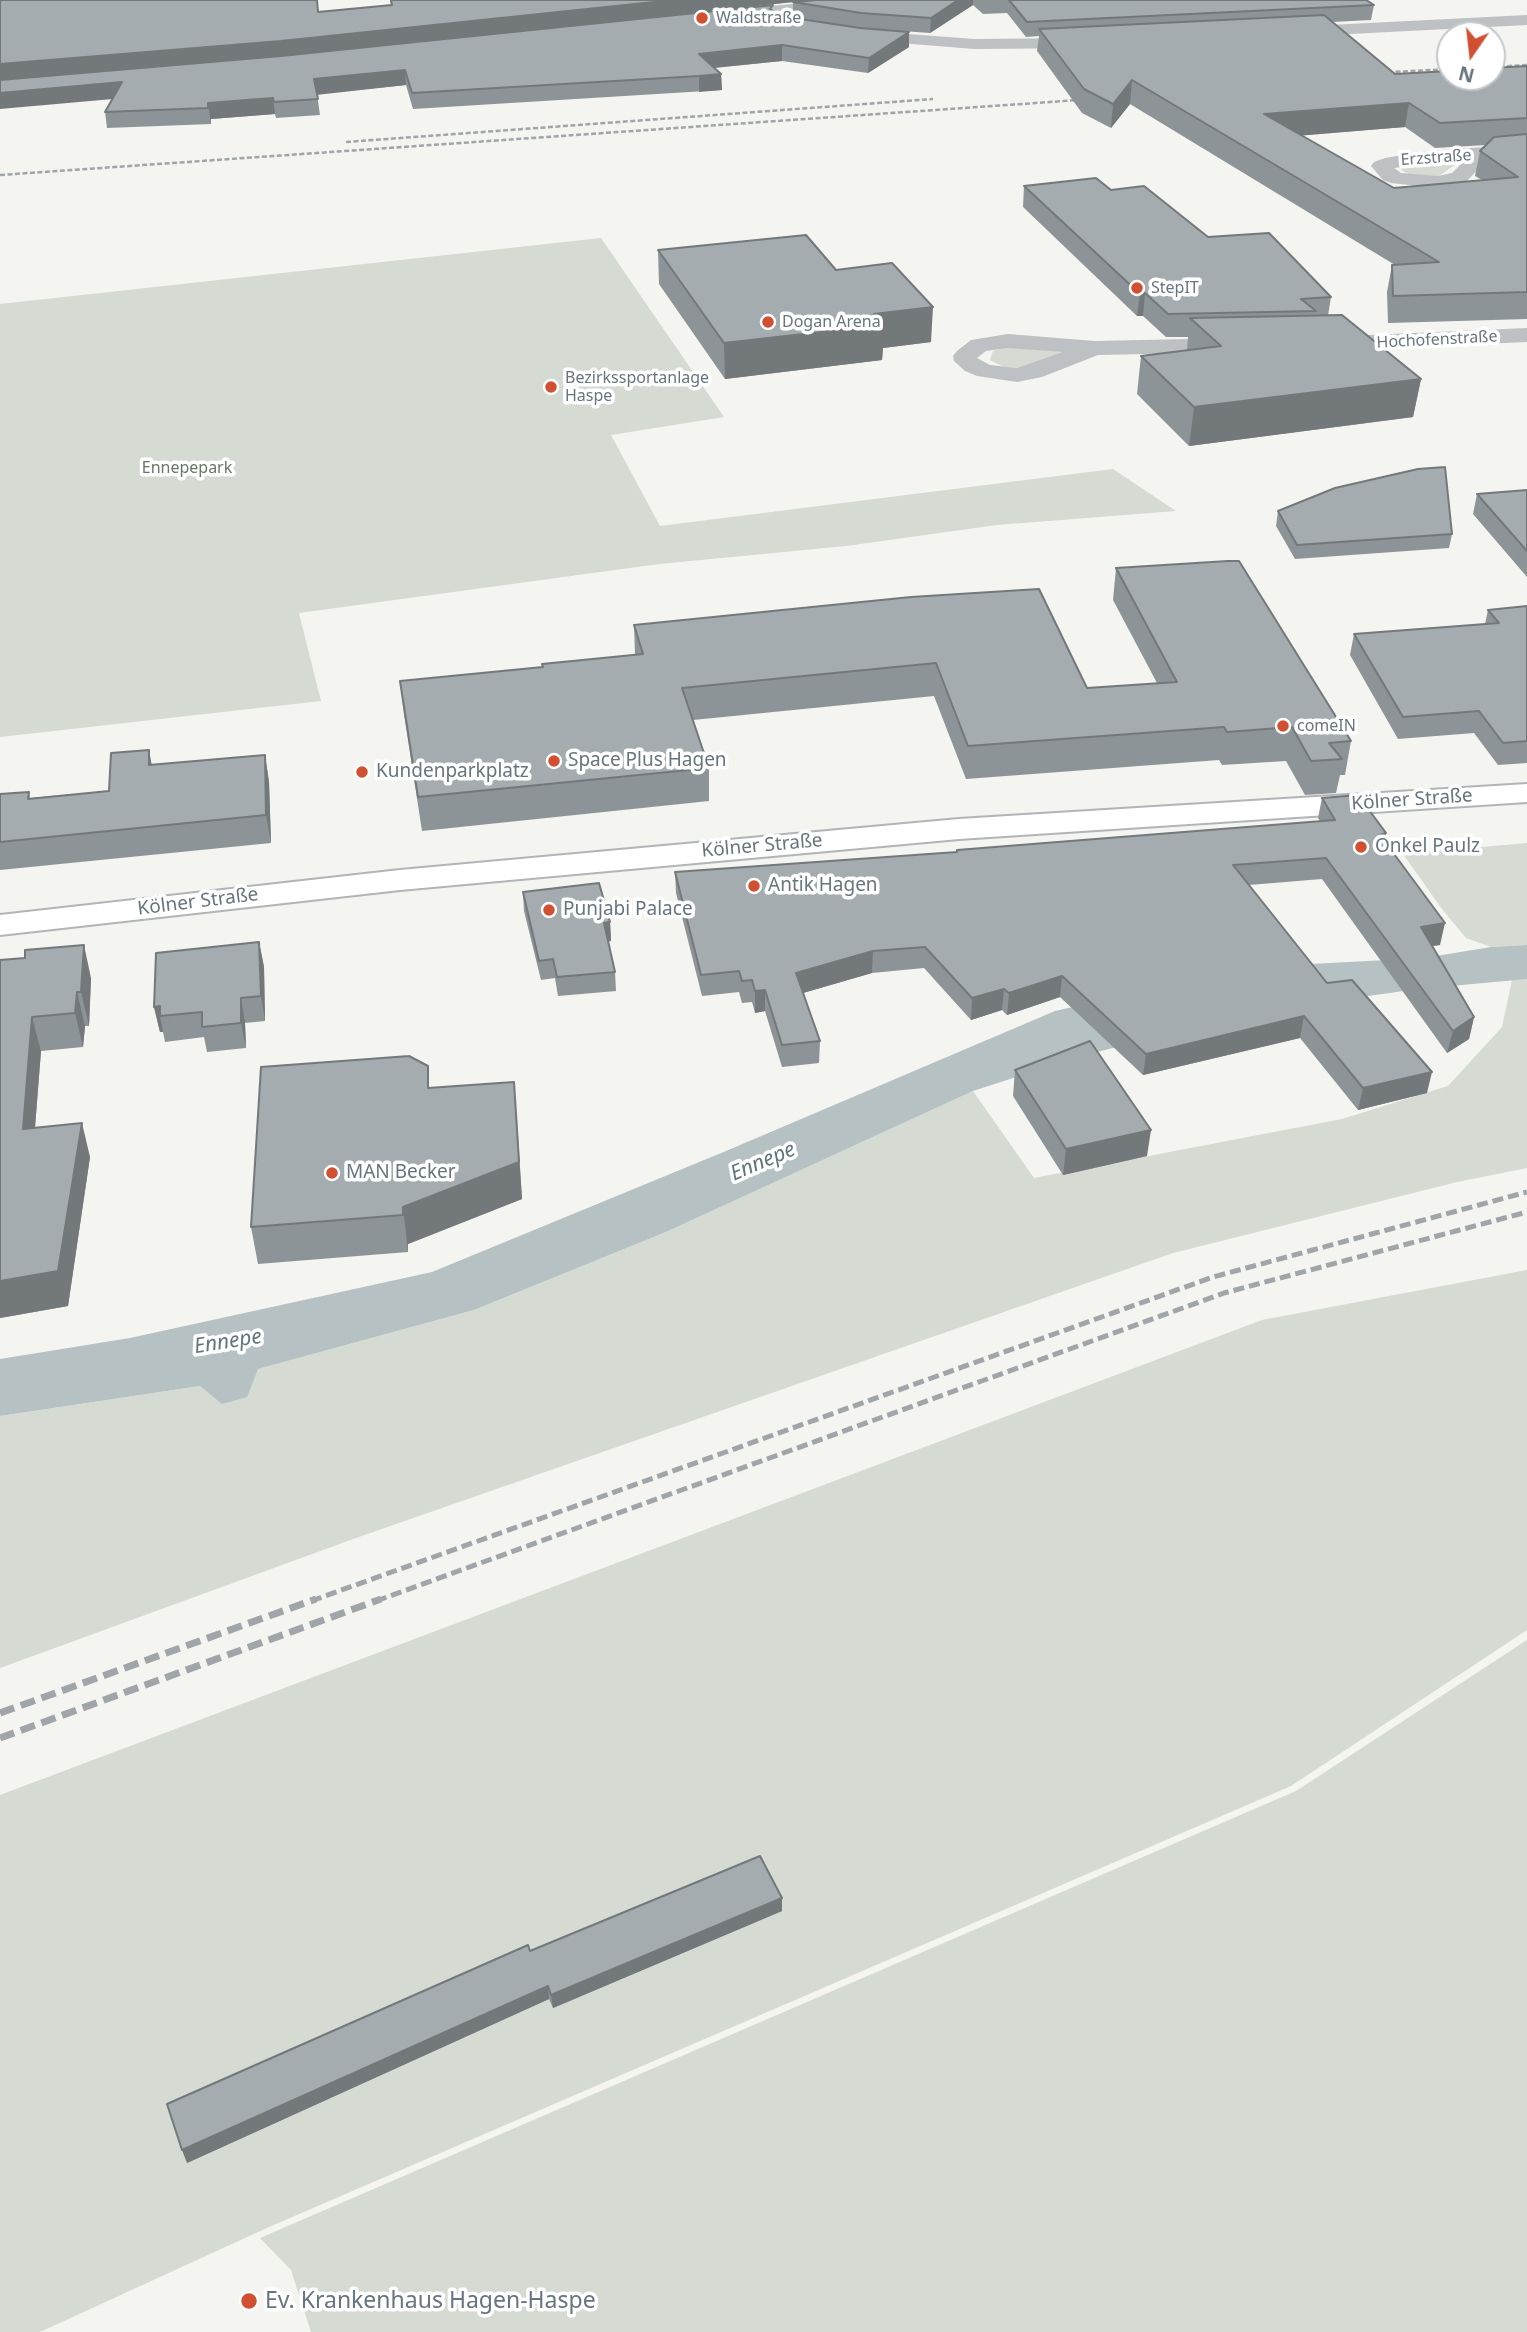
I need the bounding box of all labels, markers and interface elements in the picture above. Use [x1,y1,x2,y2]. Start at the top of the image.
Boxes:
place label: Waldstraße [716,8,801,28]
marker: Waldstraße [694,10,710,26]
north arrow [1436,21,1506,91]
text: N [1456,60,1477,89]
street label: Erzstraße [1400,146,1472,170]
place label: StepIT [1151,278,1199,298]
marker: StepIT [1129,280,1145,296]
place label: Dogan Arena [782,312,881,332]
marker: Dogan Arena [760,314,776,330]
street label: Hochofenstraße [1376,327,1498,353]
place label: Bezirkssportanlage Haspe [565,368,709,406]
marker: Bezirkssportanlage Haspe [543,379,559,395]
park label: Ennepepark [142,458,232,478]
place label: comeIN [1297,716,1356,736]
marker: comeIN [1275,718,1291,734]
place label: Space Plus Hagen [568,750,727,772]
marker: Space Plus Hagen [546,753,562,769]
place label: Kundenparkplatz [376,761,529,783]
marker: Kundenparkplatz [354,764,370,780]
street label: Kölner Straße [1351,784,1473,816]
street label: Kölner Straße [700,829,824,863]
place label: Onkel Paulz [1375,836,1480,858]
marker: Onkel Paulz [1353,839,1369,855]
place label: Antik Hagen [768,875,878,897]
marker: Antik Hagen [746,878,762,894]
street label: Kölner Straße [136,883,260,921]
place label: Punjabi Palace [563,899,693,921]
marker: Punjabi Palace [541,902,557,918]
water label: Ennepe [727,1137,799,1187]
place label: MAN Becker [346,1162,456,1184]
marker: MAN Becker [324,1165,340,1181]
water label: Ennepe [192,1324,264,1360]
place label: Ev. Krankenhaus Hagen-Haspe [265,2287,596,2315]
marker: Ev. Krankenhaus Hagen-Haspe [239,2291,259,2311]

